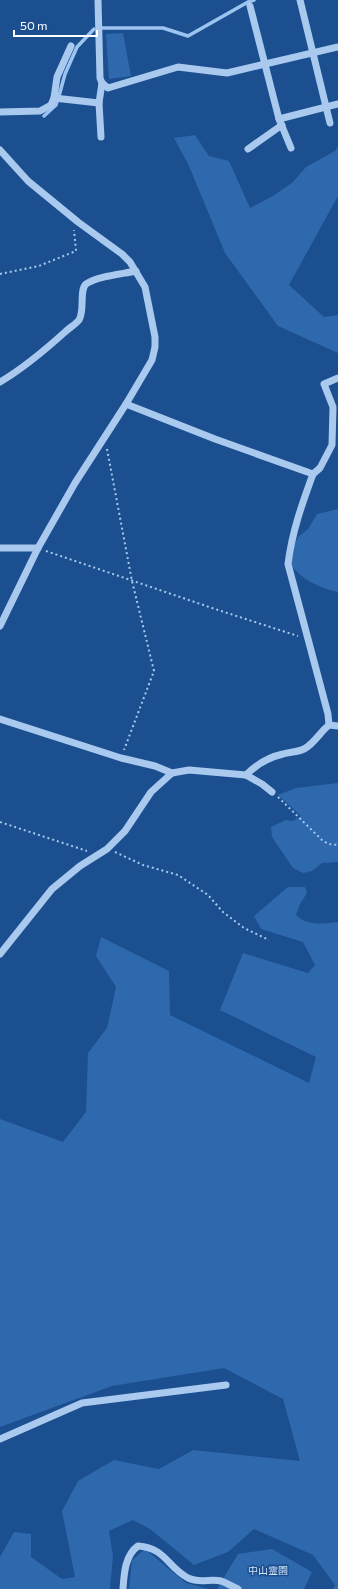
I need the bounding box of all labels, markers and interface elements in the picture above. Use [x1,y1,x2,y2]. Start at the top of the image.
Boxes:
scale bar [14,12,97,38]
text: 50 m [20,18,48,32]
park label: 中山霊園 [248,1564,288,1576]

